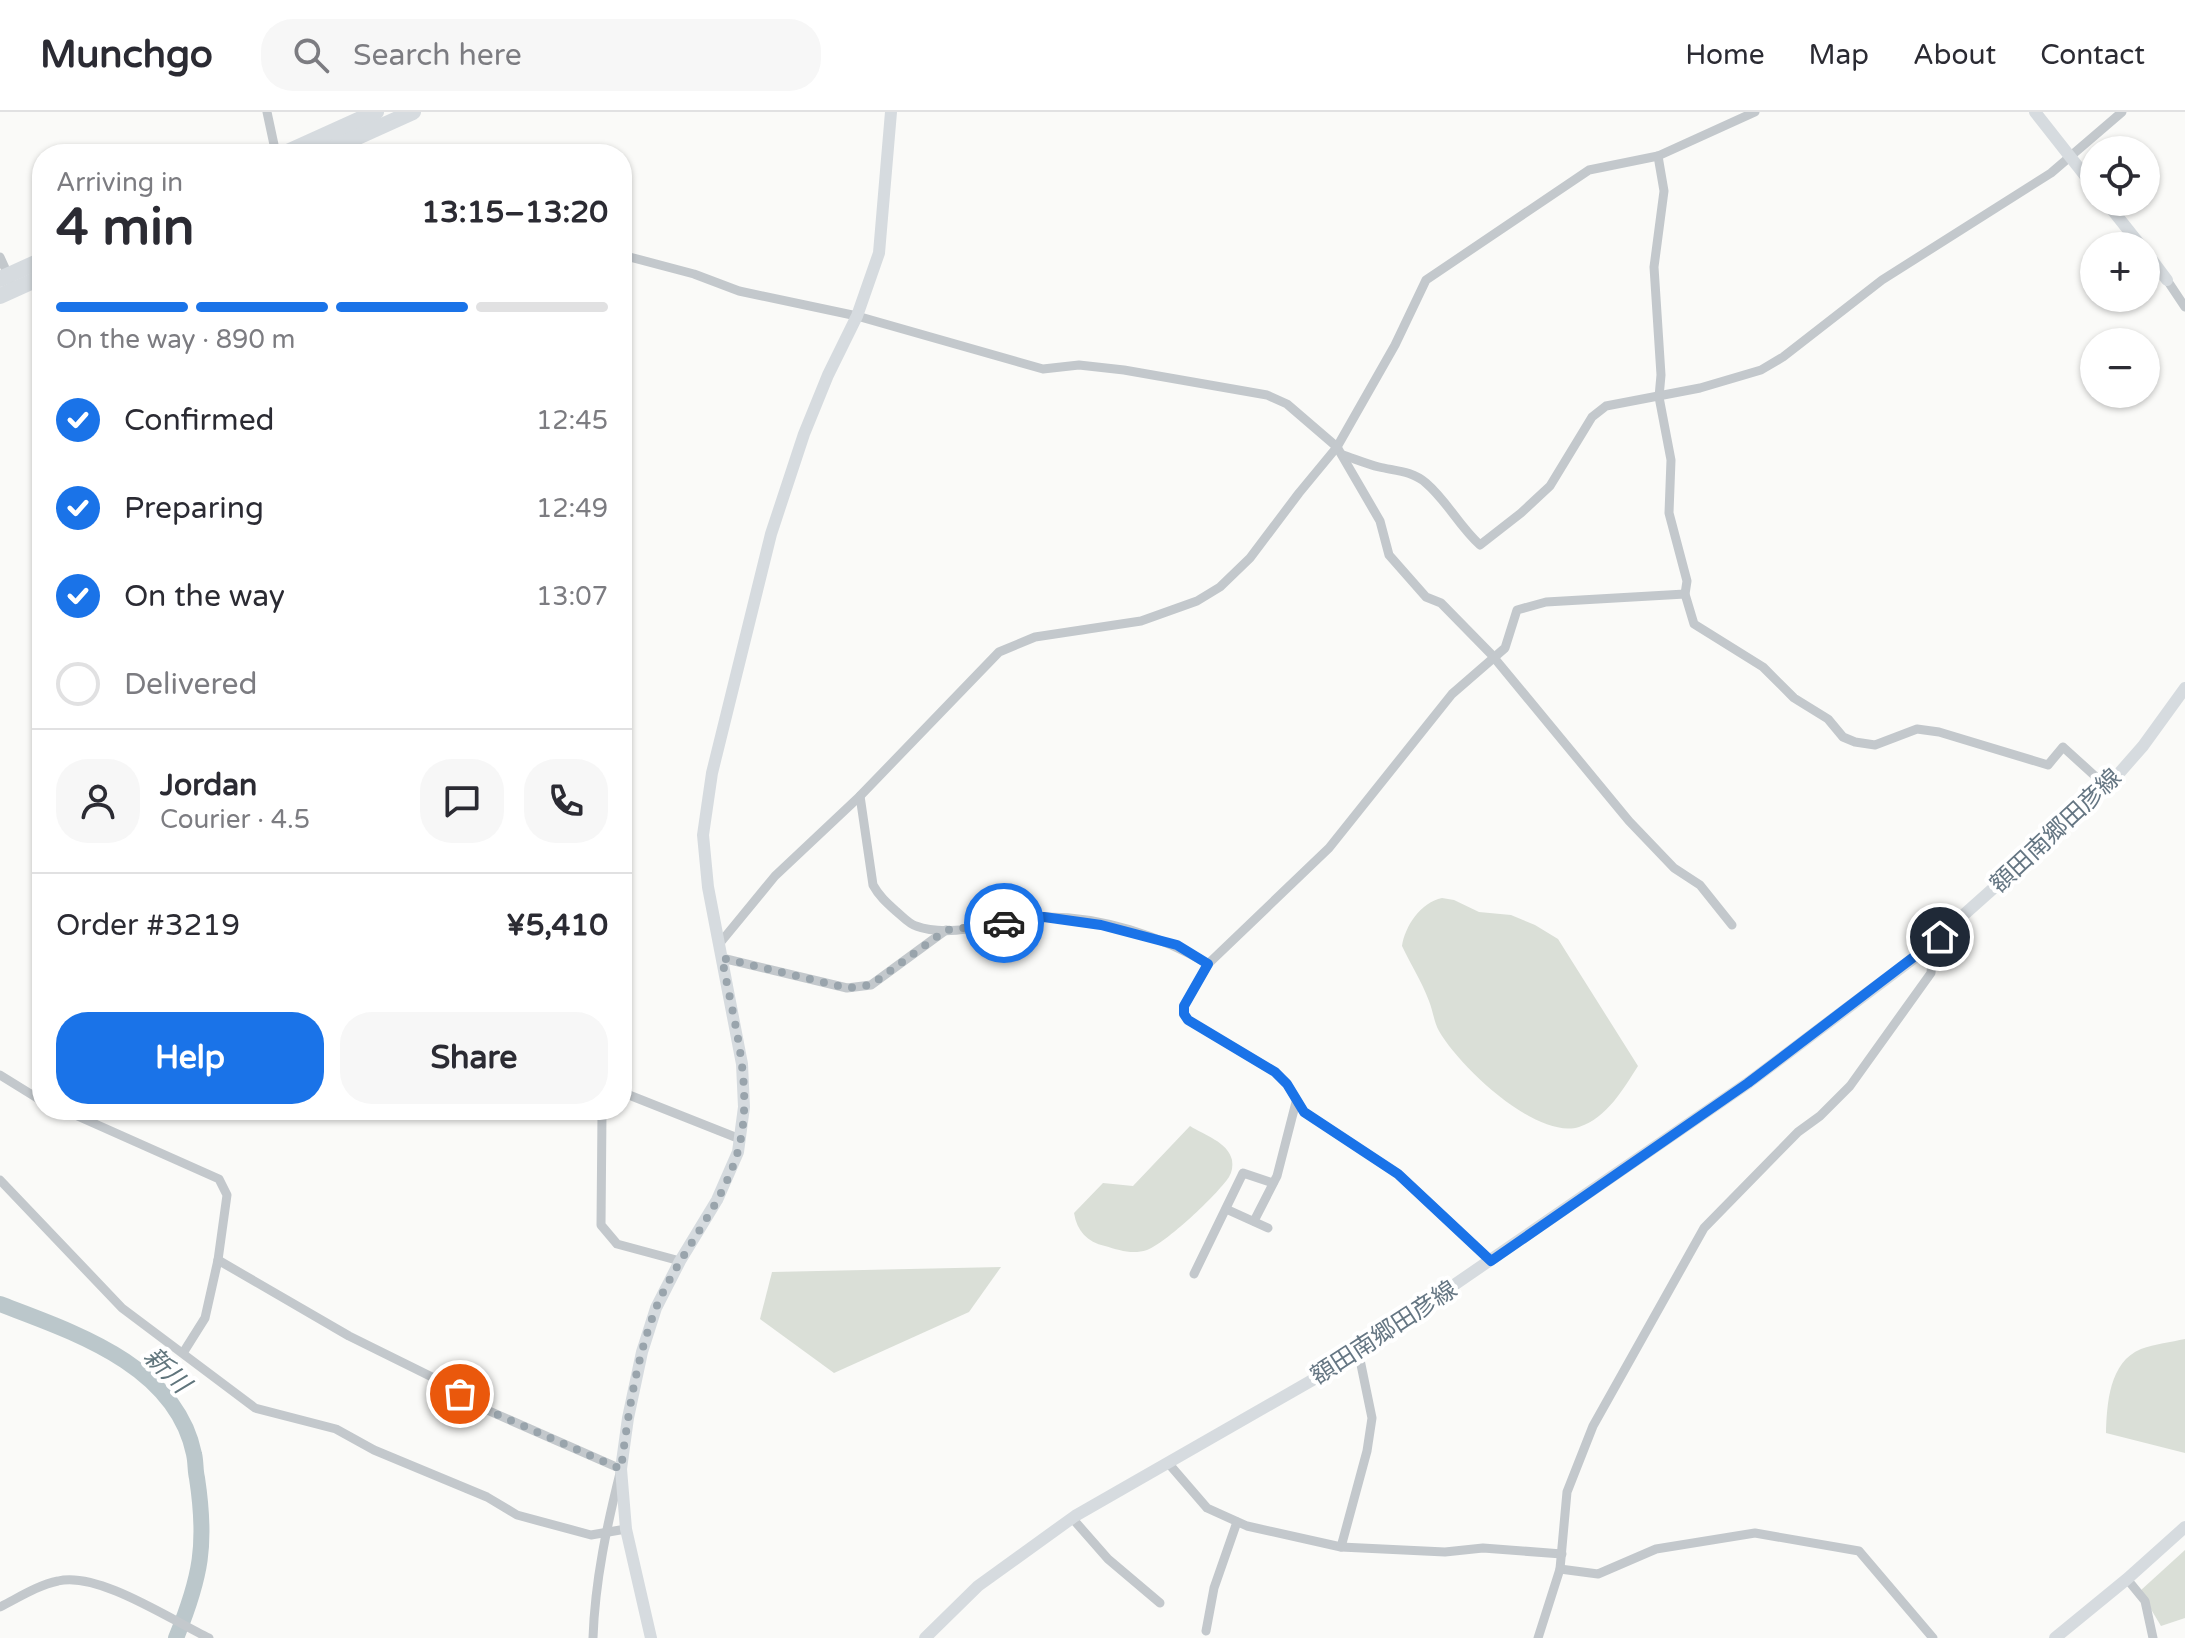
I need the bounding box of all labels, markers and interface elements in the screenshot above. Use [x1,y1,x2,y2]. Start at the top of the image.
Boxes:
search box [261,19,821,91]
text: Munchgo [40,32,213,78]
icon: search [289,33,333,77]
text: Search here [353,37,522,74]
text: Home [1685,38,1765,72]
text: Map [1809,38,1869,72]
text: About [1913,38,1996,72]
text: Contact [2040,38,2145,72]
map controls [2080,136,2160,408]
button: locate [2080,136,2160,216]
text: Arriving in [56,167,183,198]
text: 13:15–13:20 [421,194,608,231]
text: 4 min [56,196,195,259]
button: + [2080,232,2160,312]
text: On the way · 890 m [56,324,295,355]
button: − [2080,328,2160,408]
icon: check [56,398,100,442]
text: Confirmed [124,402,275,439]
text: 12:45 [536,405,608,436]
icon: check [56,486,100,530]
text: Preparing [124,490,264,527]
text: 12:49 [536,493,608,524]
icon: check [56,574,100,618]
text: On the way [124,578,285,615]
text: 13:07 [536,581,608,612]
text: Delivered [124,666,258,703]
button: person [56,759,140,843]
button: chat [420,759,504,843]
button: phone [524,759,608,843]
street label: 額田南郷田彦線 [1985,763,2127,899]
text: Jordan [160,767,257,804]
text: Courier · 4.5 [160,804,310,835]
courier [964,883,1044,963]
icon: car [982,901,1026,945]
pin [1906,903,1974,971]
text: Order #3219 [56,907,240,944]
text: ¥5,410 [506,907,608,944]
icon: home [1918,915,1962,959]
button: Help [56,1012,324,1104]
button: Share [340,1012,608,1104]
street label: 額田南郷田彦線 [1306,1275,1462,1391]
water label: 新川 [138,1341,198,1401]
pin [426,1360,494,1428]
icon: bag [438,1372,482,1416]

